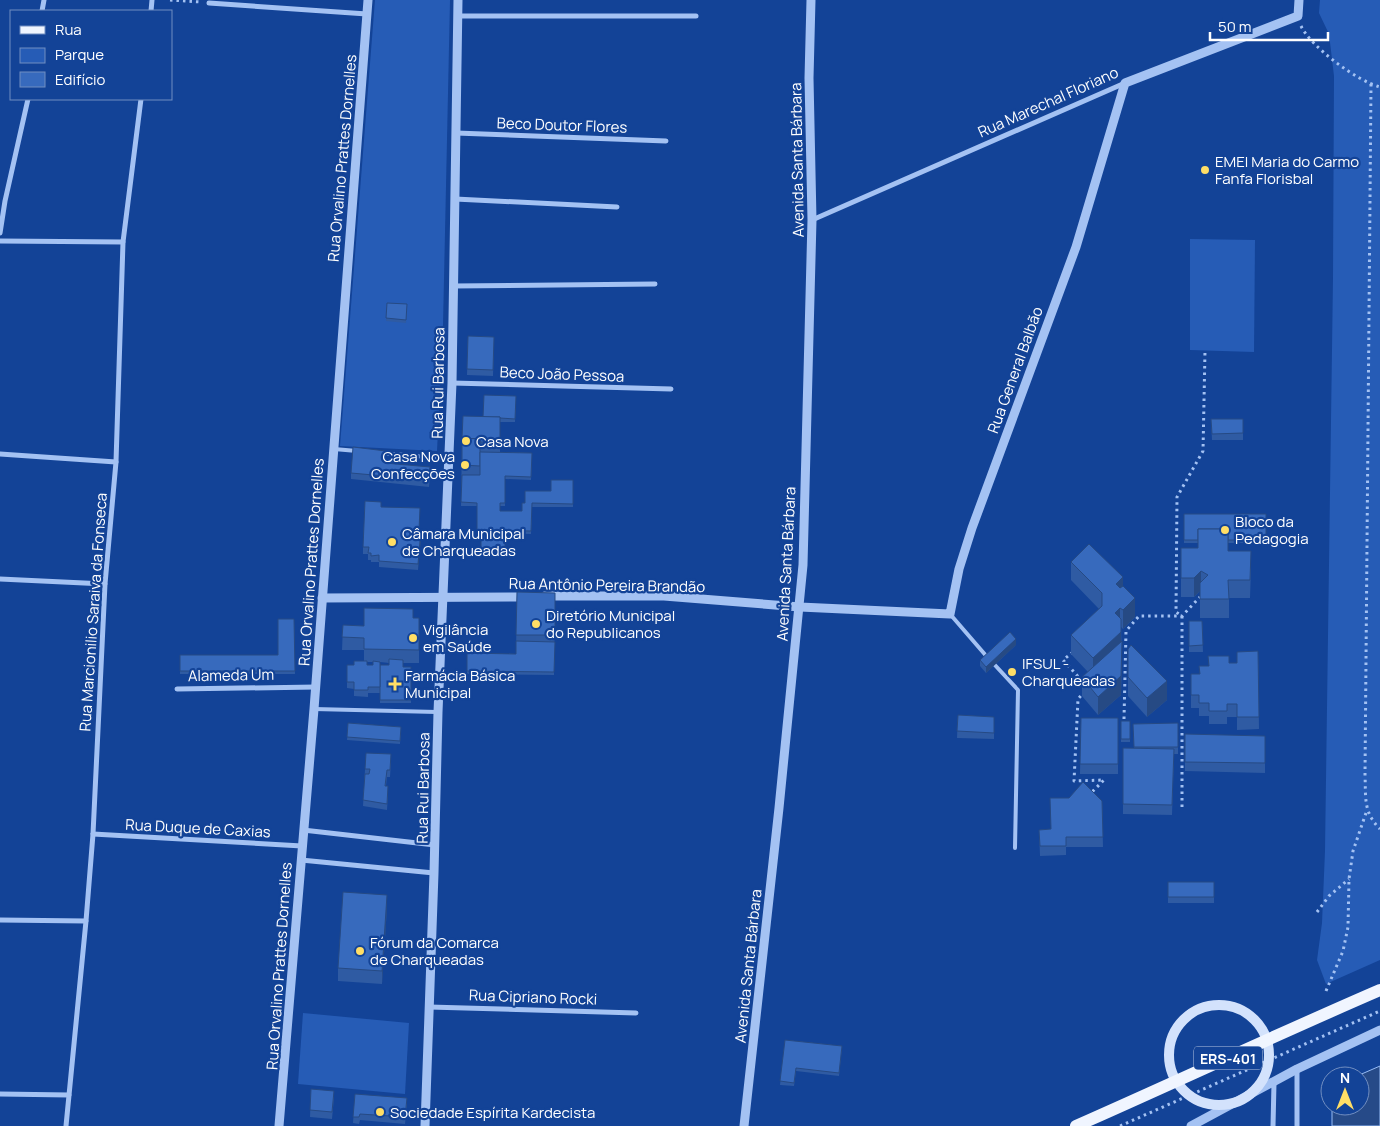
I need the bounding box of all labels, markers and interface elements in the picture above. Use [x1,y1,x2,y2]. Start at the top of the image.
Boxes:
legend [10,10,172,100]
scale bar [1210,10,1328,42]
text: 50 m [1218,16,1252,37]
text: Rua [55,19,82,40]
text: Parque [55,44,104,65]
street label: Rua Orvalino Prattes Dornelles [322,53,362,263]
street label: Rua Marechal Floriano [974,62,1122,142]
text: Edifício [55,69,106,90]
street label: Avenida Santa Bárbara [785,82,809,238]
street label: Beco Doutor Flores [496,112,628,138]
place label: EMEI Maria do Carmo Fanfa Florisbal [1215,151,1359,189]
marker: EMEI Maria do Carmo Fanfa Florisbal [1199,164,1211,176]
street label: Rua General Balbão [982,304,1048,436]
street label: Rua Rui Barbosa [427,327,449,439]
street label: Beco João Pessoa [499,361,625,387]
place label: Casa Nova [476,431,549,452]
marker: Casa Nova [460,435,472,447]
place label: Casa Nova Confecções [371,446,455,484]
street label: Rua Orvalino Prattes Dornelles [293,457,329,667]
marker: Casa Nova Confecções [459,459,471,471]
street label: Avenida Santa Bárbara [771,486,801,642]
street label: Rua Marcionilio Saraiva da Fonseca [74,492,112,732]
place label: Bloco da Pedagogia [1235,511,1308,549]
place label: Câmara Municipal de Charqueadas [402,523,525,561]
marker: Bloco da Pedagogia [1219,524,1231,536]
marker: Câmara Municipal de Charqueadas [386,536,398,548]
street label: Rua Antônio Pereira Brandão [509,573,705,597]
place label: Diretório Municipal do Republicanos [546,605,675,643]
marker: Diretório Municipal do Republicanos [530,618,542,630]
place label: Vigilância em Saúde [423,619,492,657]
marker: Vigilância em Saúde [407,632,419,644]
place label: IFSUL - Charqueadas [1022,653,1115,691]
street label: Alameda Um [188,664,274,686]
place label: Farmácia Básica Municipal [405,665,515,703]
marker: IFSUL - Charqueadas [1006,666,1018,678]
marker: Farmácia Básica Municipal [389,678,401,690]
street label: Rua Rui Barbosa [412,732,434,844]
street label: Rua Duque de Caxias [125,814,271,842]
street label: Rua Orvalino Prattes Dornelles [261,861,297,1071]
street label: Avenida Santa Bárbara [729,888,767,1044]
place label: Fórum da Comarca de Charqueadas [370,932,499,970]
marker: Fórum da Comarca de Charqueadas [354,945,366,957]
street label: Rua Cipriano Rocki [468,984,598,1010]
road number: ERS-401 [1194,1046,1262,1070]
north arrow [1320,1066,1370,1116]
text: N [1340,1068,1350,1087]
place label: Sociedade Espírita Kardecista [390,1102,595,1123]
marker: Sociedade Espírita Kardecista [374,1106,386,1118]

